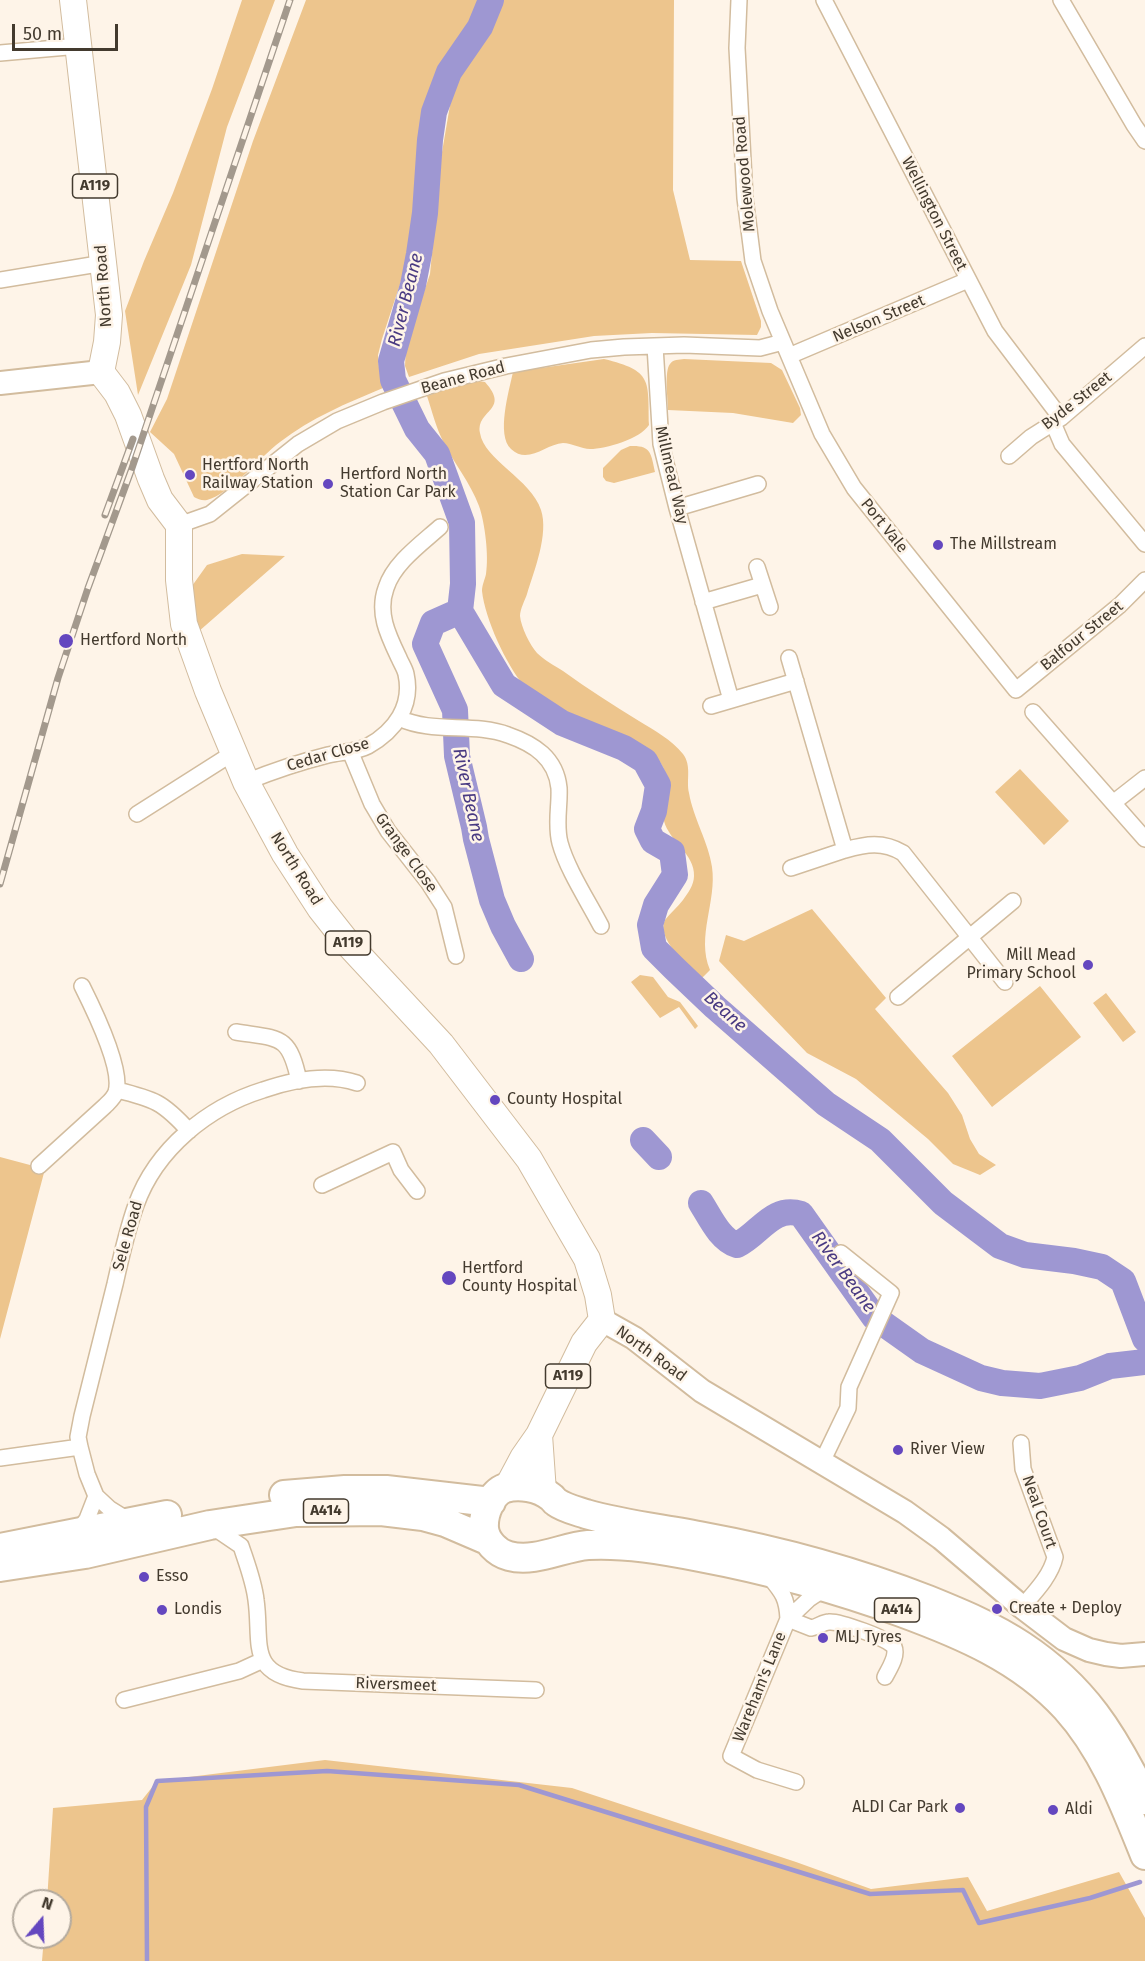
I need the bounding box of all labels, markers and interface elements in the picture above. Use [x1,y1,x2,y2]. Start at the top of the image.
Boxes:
scale bar [15,12,122,50]
text: 50 m [23,23,62,45]
street label: Molewood Road [730,115,760,233]
street label: Wellington Street [897,154,971,274]
road number: A119 [72,174,118,198]
street label: North Road [92,244,116,328]
water label: River Beane [384,251,428,349]
street label: Nelson Street [830,291,928,347]
street label: Beane Road [419,358,507,398]
street label: Byde Street [1038,368,1116,434]
street label: Millmead Way [650,424,692,526]
place label: Hertford North Railway Station [202,456,313,494]
place label: Hertford North Station Car Park [340,465,456,503]
marker: Hertford North Railway Station [183,468,197,482]
marker: Hertford North Station Car Park [321,477,335,491]
street label: Port Vale [856,495,912,557]
place label: The Millstream [950,535,1057,555]
marker: The Millstream [931,538,945,552]
street label: Balfour Street [1037,597,1127,675]
place label: Hertford North [80,631,187,651]
marker: Hertford North [57,632,75,650]
street label: Cedar Close [285,734,371,776]
water label: River Beane [448,746,488,844]
street label: Grange Close [371,809,441,897]
street label: North Road [266,829,326,909]
road number: A119 [326,931,370,955]
place label: Mill Mead Primary School [967,946,1076,984]
marker: Mill Mead Primary School [1081,958,1095,972]
water label: Beane [699,987,751,1037]
place label: County Hospital [507,1090,622,1110]
marker: County Hospital [488,1093,502,1107]
street label: Sele Road [109,1199,147,1273]
water label: River Beane [806,1227,880,1317]
place label: Hertford County Hospital [462,1259,577,1297]
marker: Hertford County Hospital [440,1269,458,1287]
street label: North Road [612,1322,690,1386]
road number: A119 [546,1364,590,1388]
place label: River View [910,1440,985,1460]
marker: River View [891,1443,905,1457]
street label: Neal Court [1018,1473,1060,1551]
road number: A414 [304,1499,348,1523]
place label: Esso [156,1567,189,1587]
marker: Esso [137,1570,151,1584]
road number: A414 [874,1598,920,1622]
place label: Create + Deploy [1009,1599,1122,1619]
place label: Londis [174,1600,222,1620]
marker: Create + Deploy [990,1602,1004,1616]
marker: Londis [155,1603,169,1617]
place label: MLJ Tyres [835,1628,902,1648]
street label: Wareham's Lane [729,1629,791,1745]
marker: MLJ Tyres [816,1631,830,1645]
street label: Riversmeet [355,1674,437,1696]
place label: ALDI Car Park [852,1798,948,1818]
place label: Aldi [1065,1800,1093,1820]
marker: ALDI Car Park [953,1801,967,1815]
marker: Aldi [1046,1803,1060,1817]
north arrow [12,1889,72,1949]
text: N [39,1893,55,1914]

